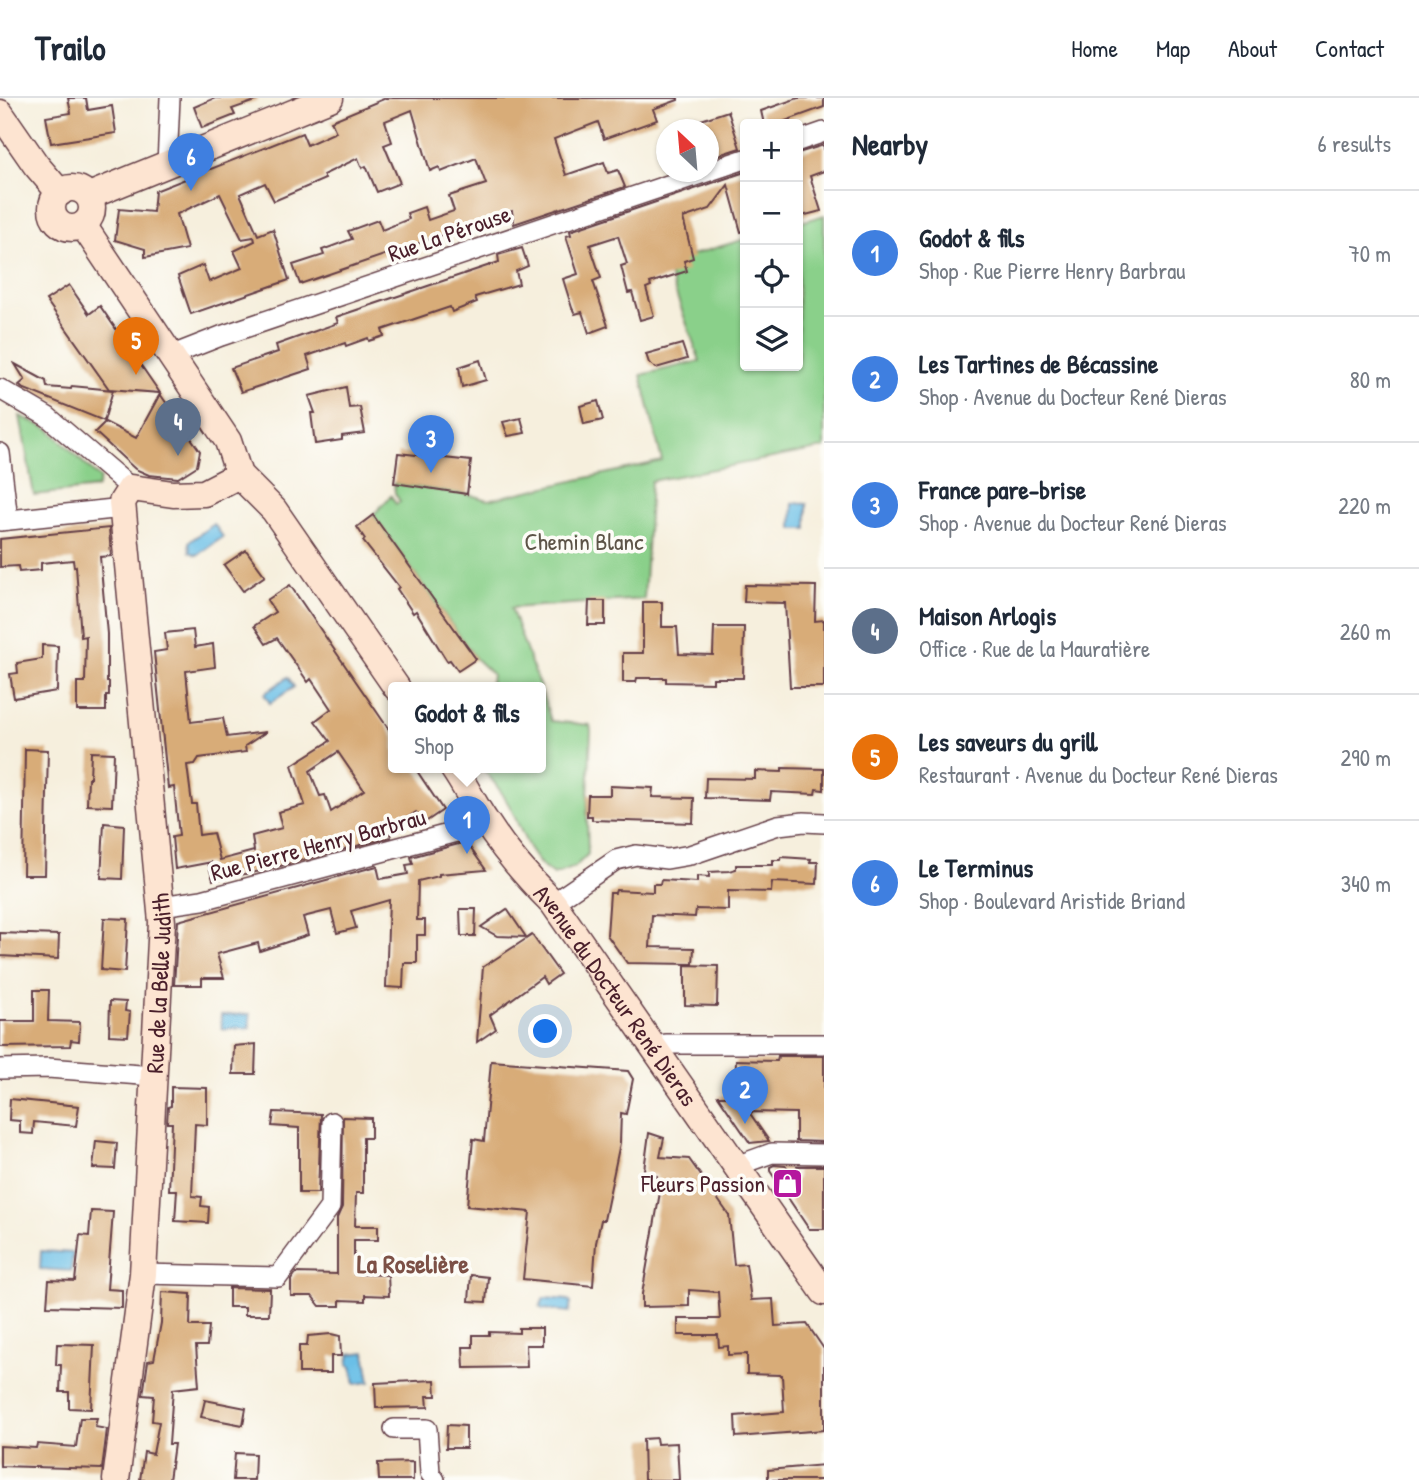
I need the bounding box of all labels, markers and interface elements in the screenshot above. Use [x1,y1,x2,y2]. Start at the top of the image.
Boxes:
text: Trailo [35,26,106,70]
text: Home [1071,32,1118,64]
text: Map [1156,32,1190,64]
text: About [1228,32,1277,64]
text: Contact [1315,32,1384,64]
north arrow [656,119,719,182]
map controls [740,119,803,371]
button: + [740,119,803,182]
text: Nearby [852,124,928,164]
text: 6 results [1318,128,1391,159]
pin: 6 [168,133,214,191]
button: − [740,182,803,245]
street label: Rue La Pérouse [383,197,515,269]
text: Godot & fils [919,220,1025,255]
text: 1 [871,238,879,269]
text: 70 m [1348,238,1391,269]
button: locate [740,245,803,308]
text: Shop · Rue Pierre Henry Barbrau [919,255,1185,286]
button: layers [740,308,803,371]
pin: 5 [113,317,159,375]
text: Les Tartines de Bécassine [919,346,1158,381]
text: 2 [870,364,880,395]
text: 80 m [1350,364,1391,395]
text: Shop · Avenue du Docteur René Dieras [919,381,1227,412]
pin: 4 [155,398,201,456]
pin: 3 [408,415,454,473]
text: France pare-brise [919,472,1086,507]
text: 3 [870,490,880,521]
text: 220 m [1338,490,1391,521]
text: Shop · Avenue du Docteur René Dieras [919,507,1227,538]
park label: Chemin Blanc [525,525,644,557]
text: Maison Arlogis [919,598,1056,633]
text: 4 [871,616,879,647]
text: 260 m [1340,616,1391,647]
text: Office · Rue de la Mauratière [919,633,1150,664]
popup [388,682,546,773]
text: Godot & fils [414,695,520,730]
text: Les saveurs du grill [919,724,1098,759]
text: Shop [414,730,454,761]
text: 5 [870,742,880,773]
text: 290 m [1341,742,1391,773]
text: Restaurant · Avenue du Docteur René Dieras [919,759,1278,790]
pin: 1 [444,796,490,854]
street label: Rue Pierre Henry Barbrau [207,800,429,888]
text: Le Terminus [919,850,1033,885]
text: 6 [870,868,880,899]
text: 340 m [1341,868,1391,899]
street label: Avenue du Docteur René Dieras [527,877,705,1112]
text: Shop · Boulevard Aristide Briand [919,885,1185,916]
street label: Rue de la Belle Judith [138,892,178,1074]
your location [528,1014,562,1048]
pin: 2 [722,1066,768,1124]
shop icon: Fleurs Passion [771,1166,805,1200]
place label: Fleurs Passion [640,1167,765,1199]
district label: La Roselière [357,1246,470,1281]

